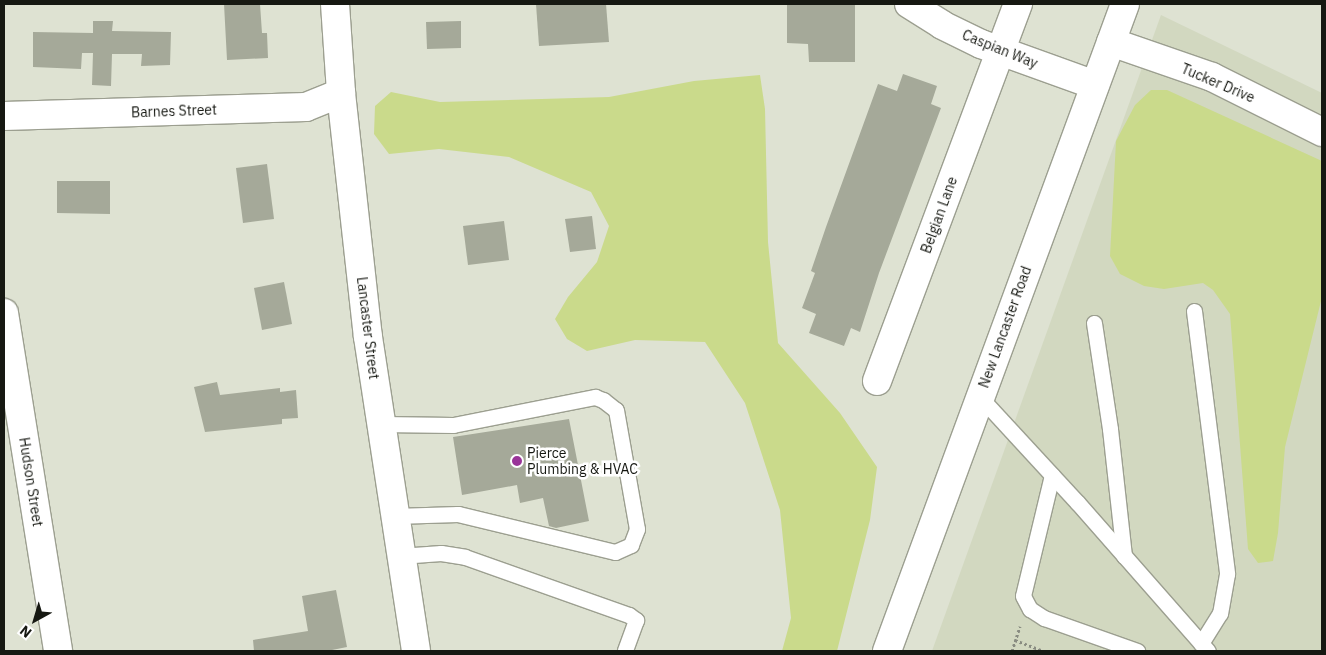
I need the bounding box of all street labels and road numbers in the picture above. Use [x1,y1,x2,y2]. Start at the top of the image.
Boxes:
street label: Caspian Way [960,26,1040,72]
street label: Tucker Drive [1179,60,1257,106]
street label: Barnes Street [131,101,217,121]
street label: Belgian Lane [917,174,961,256]
street label: New Lancaster Road [975,264,1035,390]
street label: Lancaster Street [353,276,383,380]
street label: Hudson Street [16,436,46,528]

